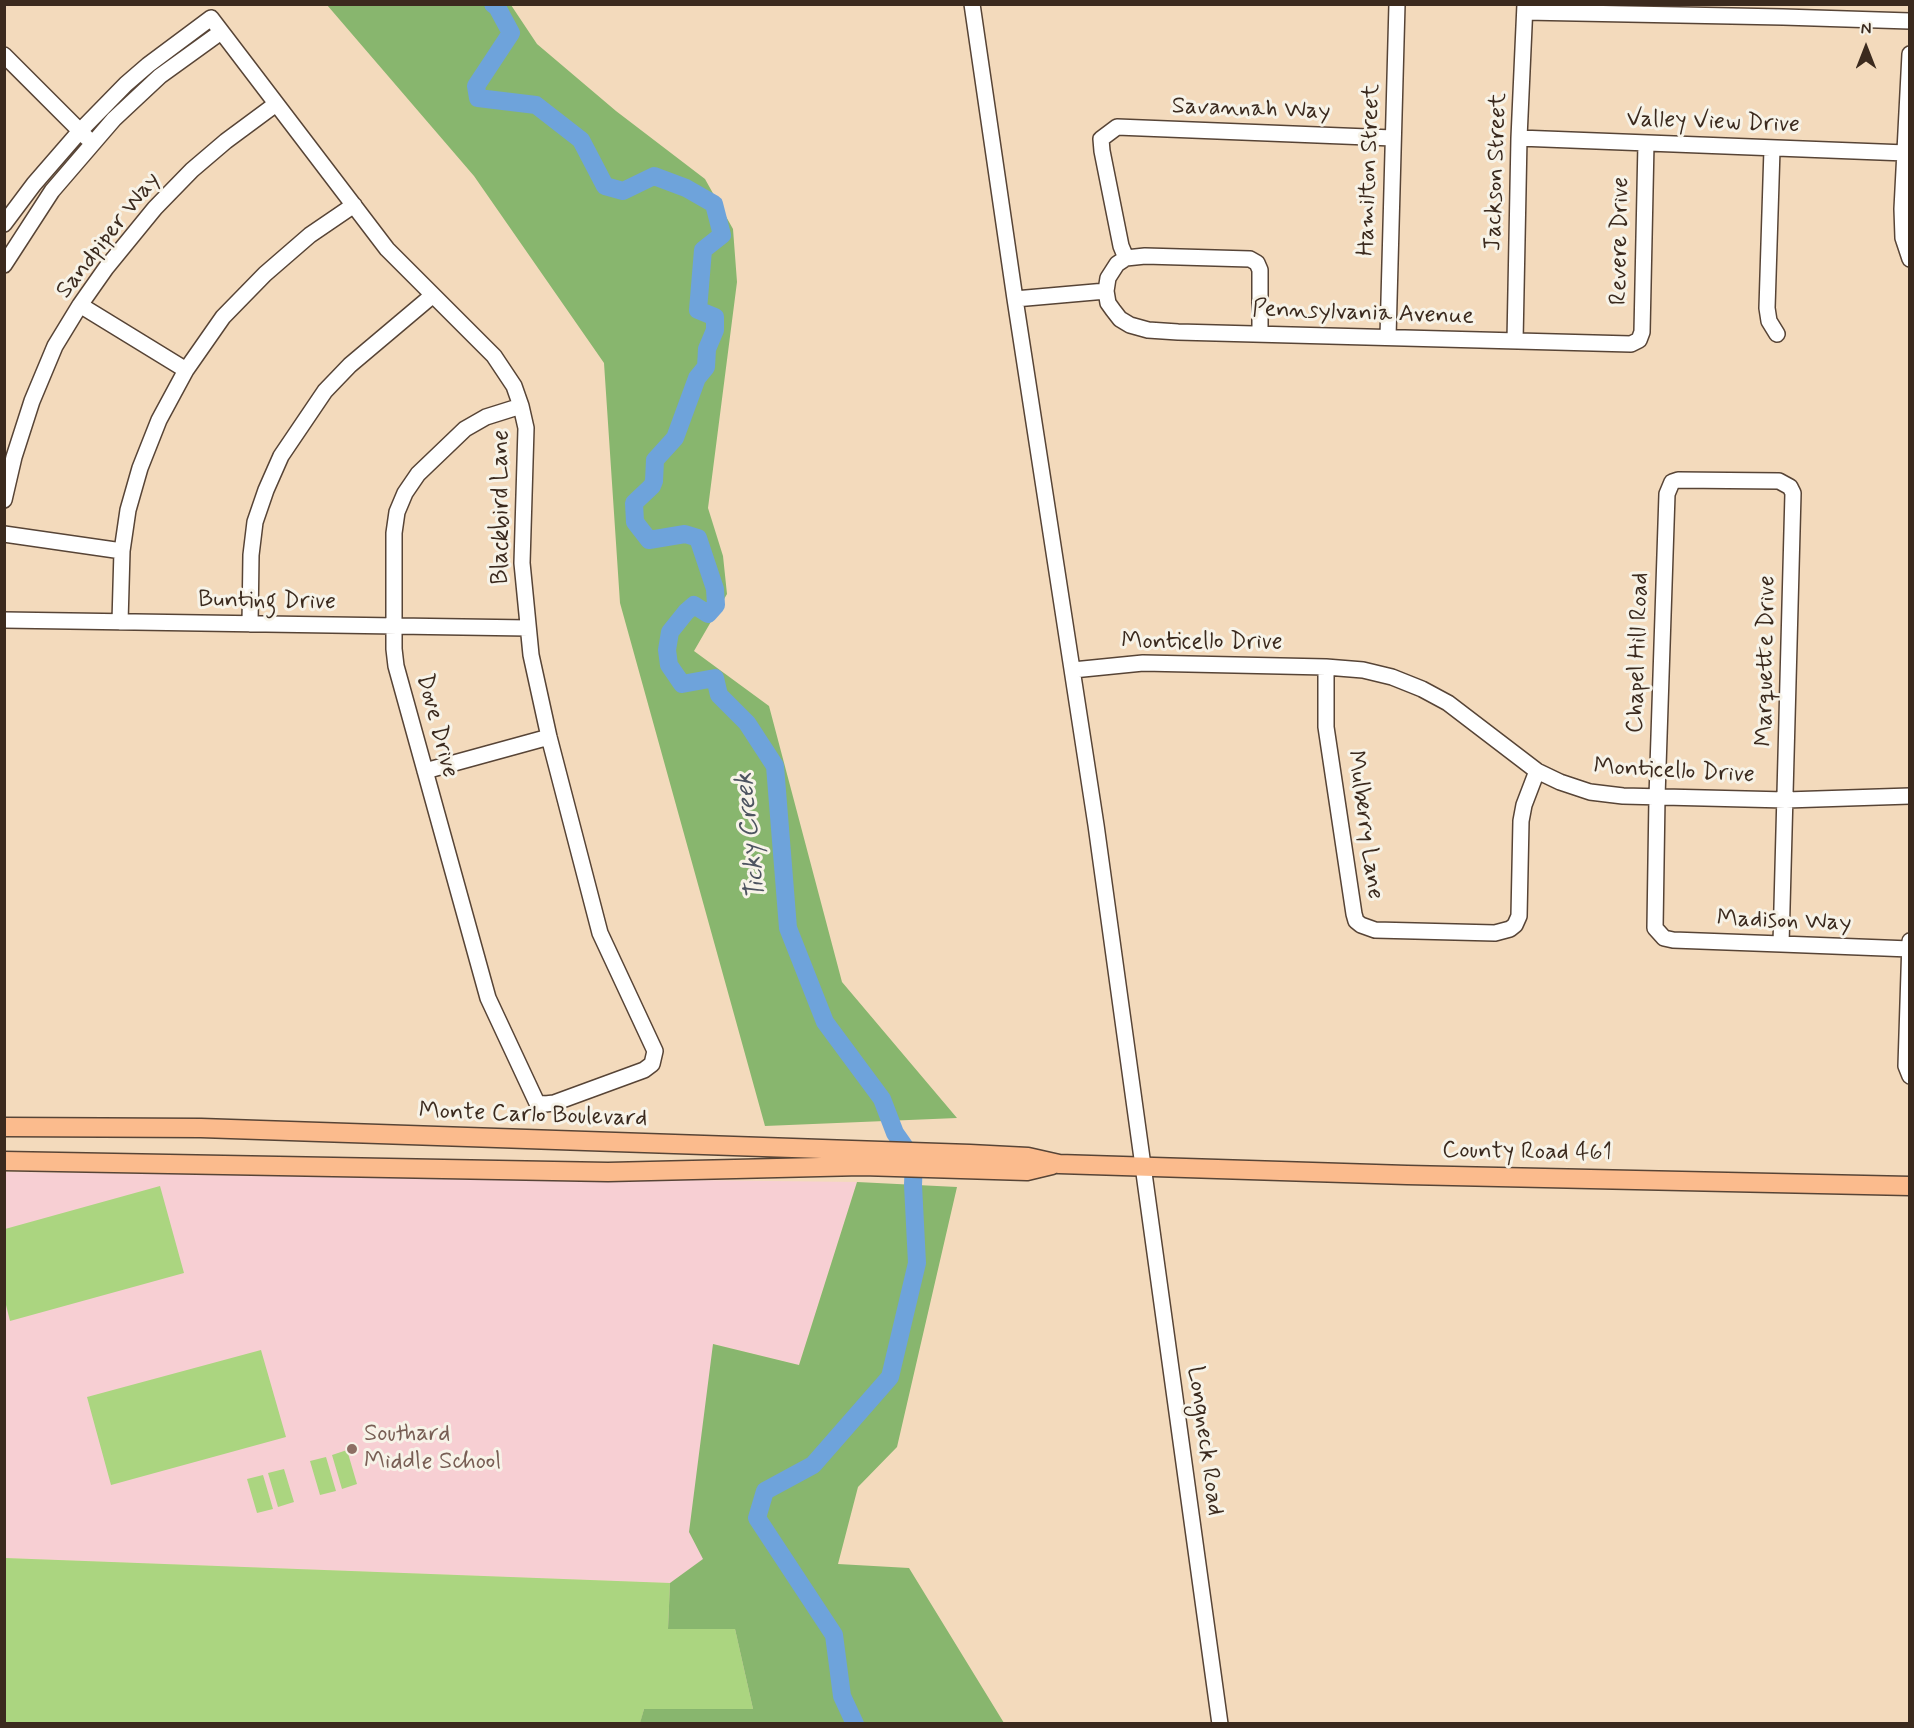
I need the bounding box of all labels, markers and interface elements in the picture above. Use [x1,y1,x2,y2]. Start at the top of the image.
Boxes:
north arrow [1836,18,1896,78]
text: N [1861,19,1871,40]
street label: Hamilton Street [1353,83,1387,257]
street label: Jackson Street [1480,92,1514,252]
street label: Savannah Way [1171,93,1331,127]
street label: Valley View Drive [1626,106,1800,140]
street label: Sandpiper Way [51,167,167,305]
street label: Revere Drive [1605,176,1637,306]
street label: Pennsylvania Avenue [1252,296,1474,332]
street label: Blackbird Lane [488,430,516,584]
street label: Chapel Hill Road [1622,572,1656,734]
street label: Marquette Drive [1751,575,1783,747]
street label: Bunting Drive [198,586,336,618]
street label: Monticello Drive [1121,629,1283,657]
street label: Dove Drive [408,671,464,781]
street label: Mulberry Lane [1339,749,1389,901]
street label: Monticello Drive [1593,753,1755,791]
water label: Ticky Creek [730,771,774,901]
street label: Madison Way [1716,905,1852,939]
street label: Monte Carlo Boulevard [418,1098,648,1134]
street label: County Road 461 [1442,1137,1612,1169]
street label: Longneck Road [1179,1364,1229,1518]
place label: Southard Middle School [364,1421,501,1477]
marker: Southard Middle School [345,1442,359,1456]

